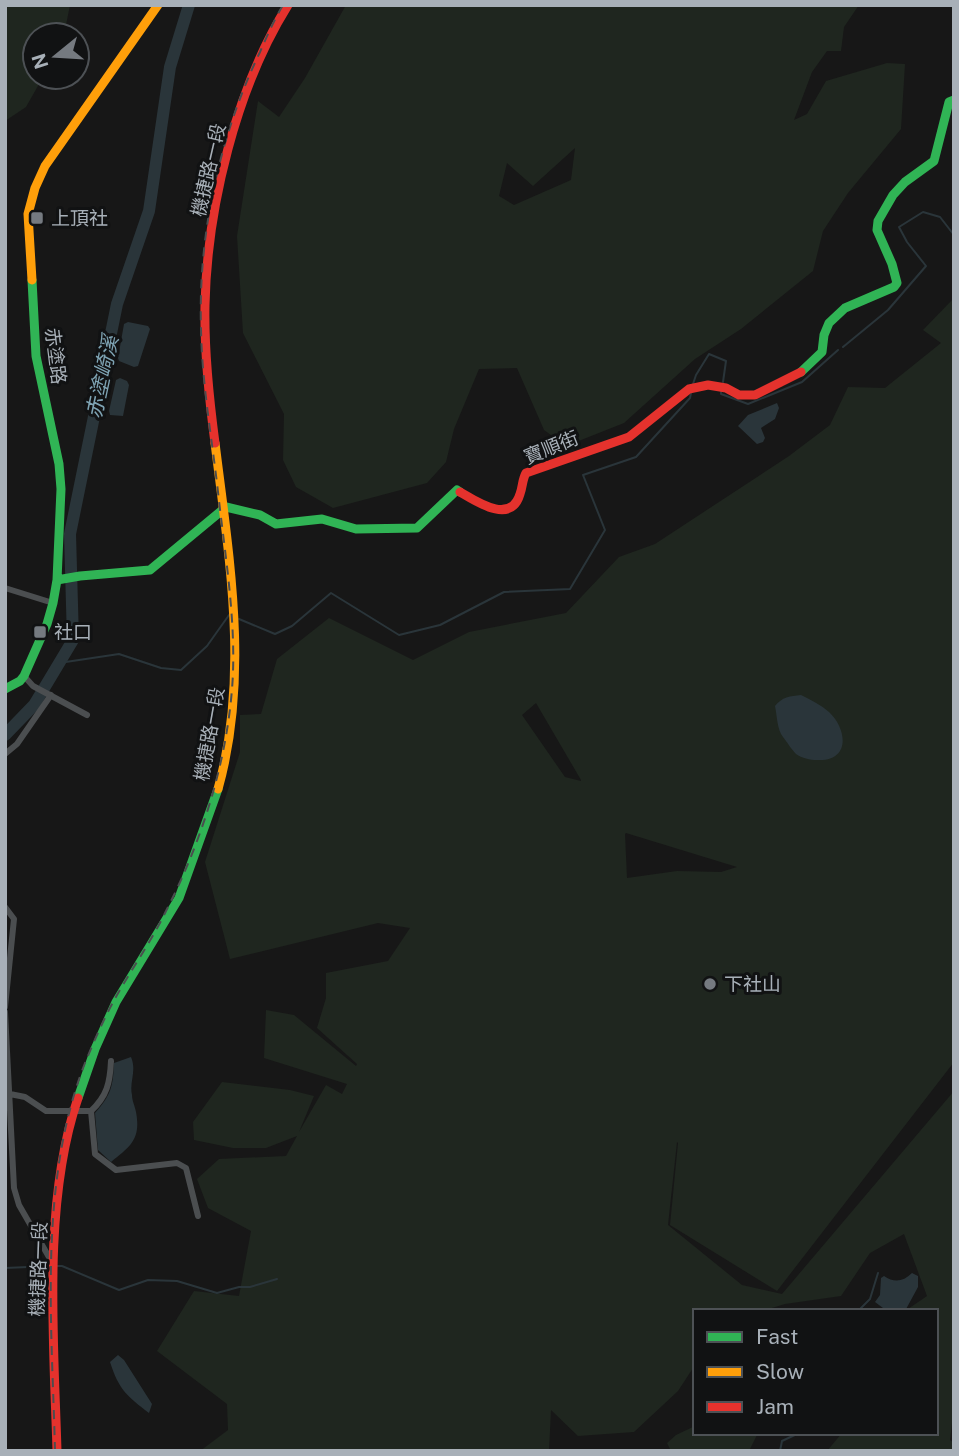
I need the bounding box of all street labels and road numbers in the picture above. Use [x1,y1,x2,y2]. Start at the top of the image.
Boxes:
street label: 機捷路一段 [187,121,229,219]
street label: 赤塗路 [42,326,70,386]
street label: 寶順街 [520,426,582,468]
street label: 機捷路一段 [190,685,228,783]
street label: 機捷路一段 [25,1221,51,1317]

